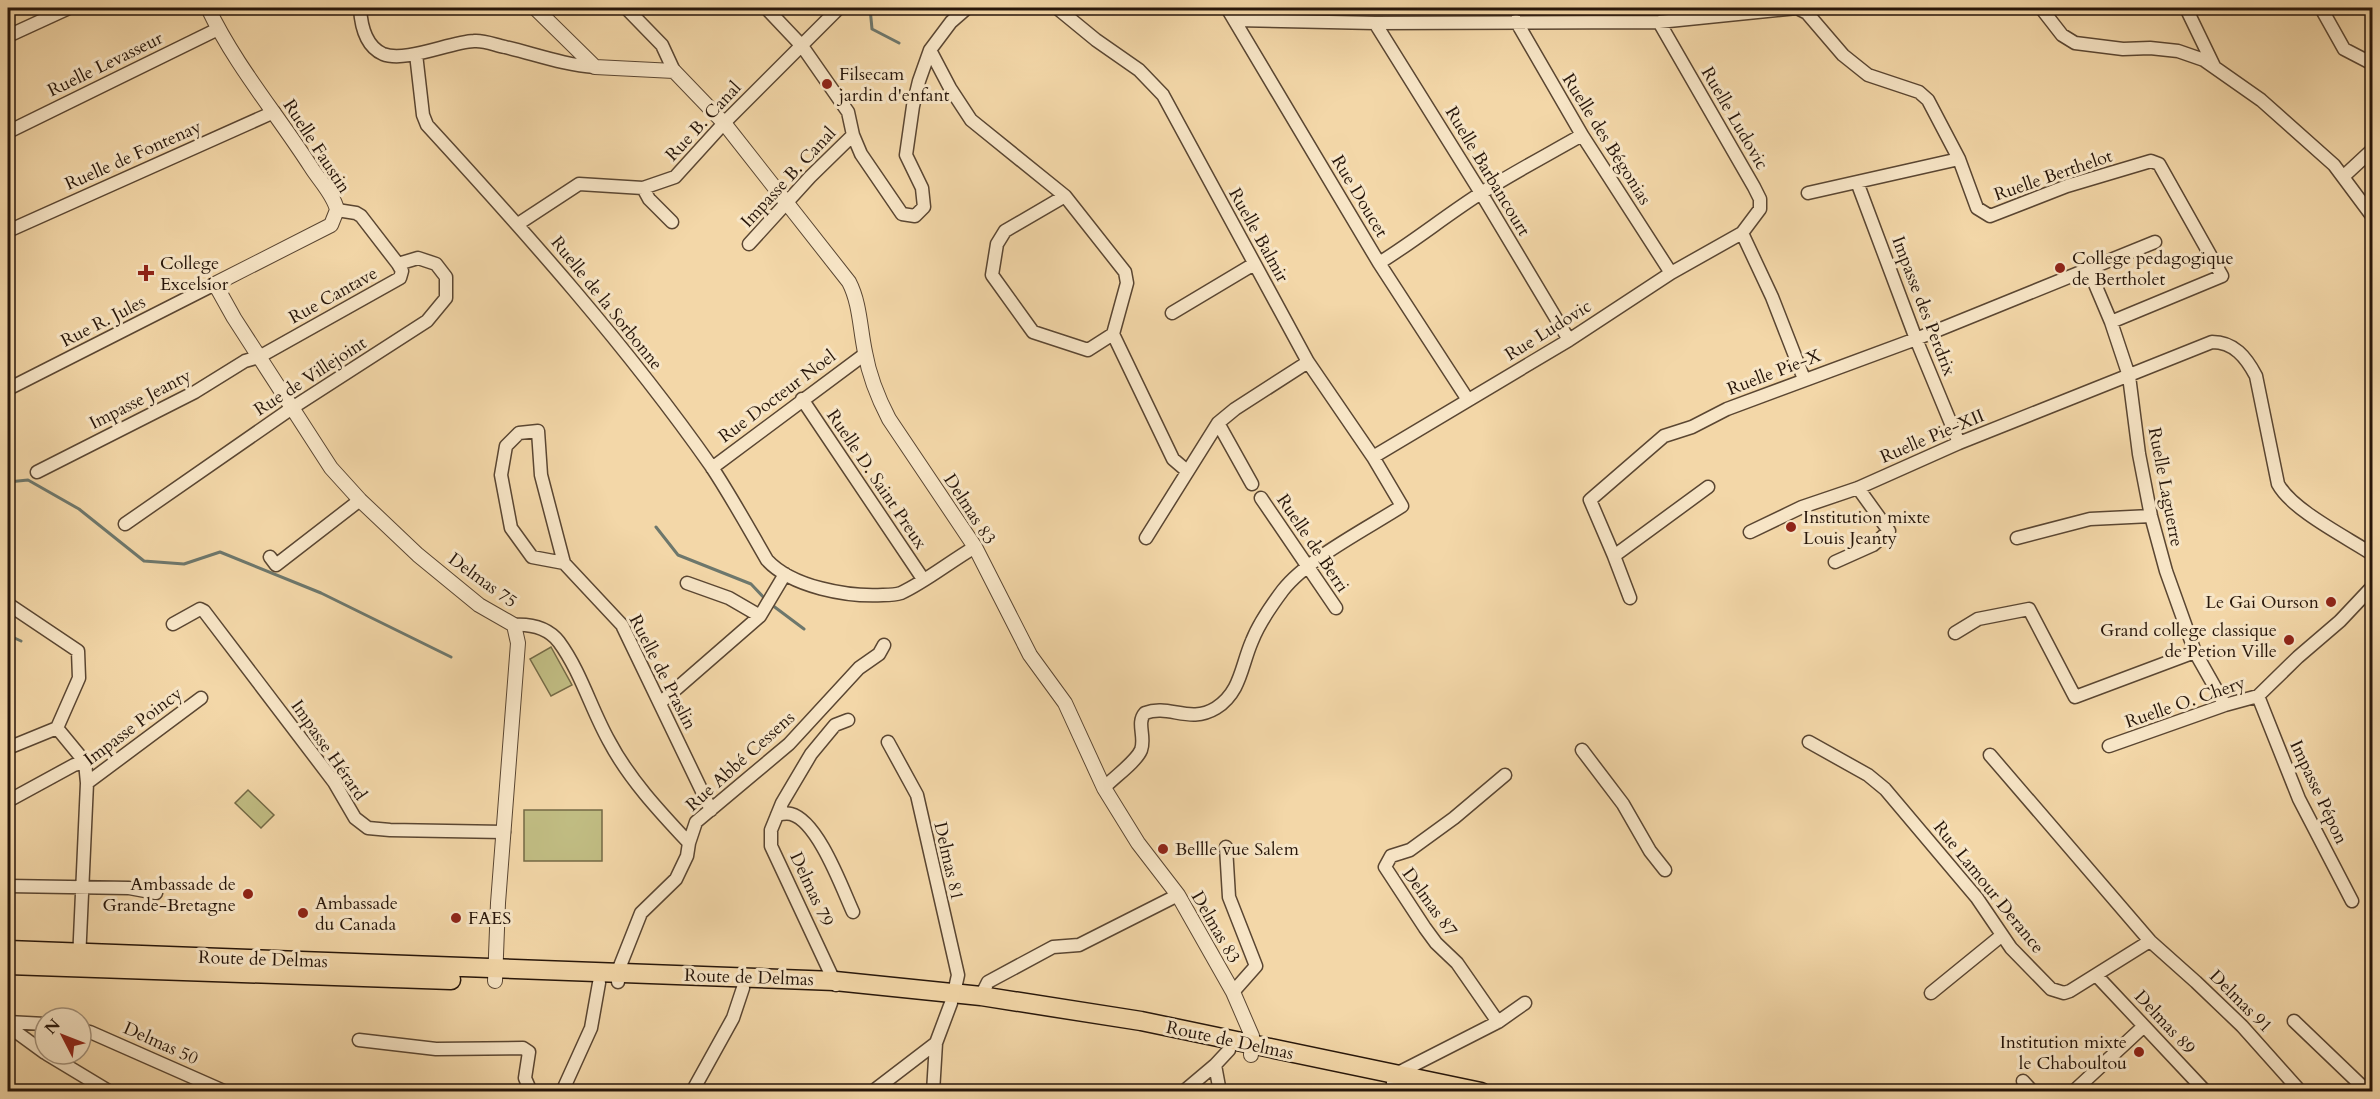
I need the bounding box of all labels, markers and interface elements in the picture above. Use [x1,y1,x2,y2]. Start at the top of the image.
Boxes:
street label: Ruelle Levasseur [43,26,167,103]
place label: Filsecam jardin d'enfant [836,62,950,108]
street label: Ruelle Ludovic [1695,62,1774,174]
street label: Ruelle des Bégonias [1556,69,1657,210]
street label: Rue B. Canal [660,76,747,167]
marker: Filsecam jardin d'enfant [820,77,834,91]
street label: Ruelle Faustin [277,94,357,199]
street label: Ruelle Barbancourt [1439,102,1536,241]
street label: Ruelle de Fontenay [61,114,206,197]
street label: Impasse B. Canal [735,121,842,233]
street label: Ruelle Berthelot [1991,143,2116,207]
street label: Rue Doucet [1325,151,1394,242]
street label: Ruelle Balmir [1222,184,1295,287]
street label: Ruelle de la Sorbonne [545,231,669,376]
street label: Impasse des Perdrix [1885,233,1962,380]
place label: College pedagogique de Bertholet [2072,246,2234,292]
place label: College Excelsior [160,251,229,297]
street label: Rue Cantave [284,261,382,330]
marker: College pedagogique de Bertholet [2053,261,2067,275]
marker: College Excelsior [137,264,155,282]
street label: Rue R. Jules [57,289,150,353]
street label: Rue Ludovic [1500,294,1596,367]
street label: Rue de Villejoint [249,331,372,422]
street label: Ruelle Pie-X [1724,343,1826,402]
street label: Rue Docteur Noel [714,344,841,449]
street label: Impasse Jeanty [85,363,196,436]
street label: Ruelle Pie-XII [1876,403,1988,470]
street label: Ruelle D. Saint Preux [820,405,933,554]
street label: Ruelle Laguerre [2142,425,2189,549]
street label: Delmas 83 [937,469,1002,549]
street label: Ruelle de Berri [1270,489,1355,597]
place label: Institution mixte Louis Jeanty [1803,505,1930,551]
marker: Institution mixte Louis Jeanty [1784,520,1798,534]
street label: Delmas 75 [443,547,522,614]
place label: Le Gai Ourson [2205,590,2320,615]
marker: Le Gai Ourson [2324,595,2338,609]
street label: Ruelle de Praslin [623,610,703,735]
place label: Grand college classique de Petion Ville [2100,618,2277,664]
marker: Grand college classique de Petion Ville [2282,633,2296,647]
street label: Ruelle O. Chery [2122,670,2249,735]
street label: Impasse Poincy [79,681,188,772]
street label: Impasse Hérard [285,695,373,806]
street label: Rue Abbé Cessens [680,706,800,817]
street label: Impasse Pépon [2284,736,2354,849]
street label: Rue Lamour Derance [1927,816,2050,959]
street label: Delmas 81 [927,819,970,903]
place label: Bellle vue Salem [1175,837,1300,862]
marker: Bellle vue Salem [1156,842,1170,856]
street label: Delmas 79 [783,848,840,931]
street label: Delmas 87 [1396,863,1463,942]
place label: Ambassade de Grande-Bretagne [102,872,236,918]
street label: Delmas 83 [1185,886,1246,968]
marker: Ambassade de Grande-Bretagne [241,887,255,901]
place label: Ambassade du Canada [315,891,398,937]
marker: Ambassade du Canada [296,906,310,920]
place label: FAES [468,906,511,931]
marker: FAES [449,911,463,925]
street label: Route de Delmas [198,945,328,974]
street label: Route de Delmas [684,963,814,992]
street label: Delmas 91 [2204,964,2278,1038]
street label: Delmas 89 [2128,985,2201,1060]
north arrow [33,1006,93,1066]
text: N [40,1014,65,1039]
street label: Route de Delmas [1164,1015,1296,1066]
street label: Delmas 50 [119,1016,202,1071]
place label: Institution mixte le Chaboultou [2000,1030,2127,1076]
marker: Institution mixte le Chaboultou [2132,1045,2146,1059]

